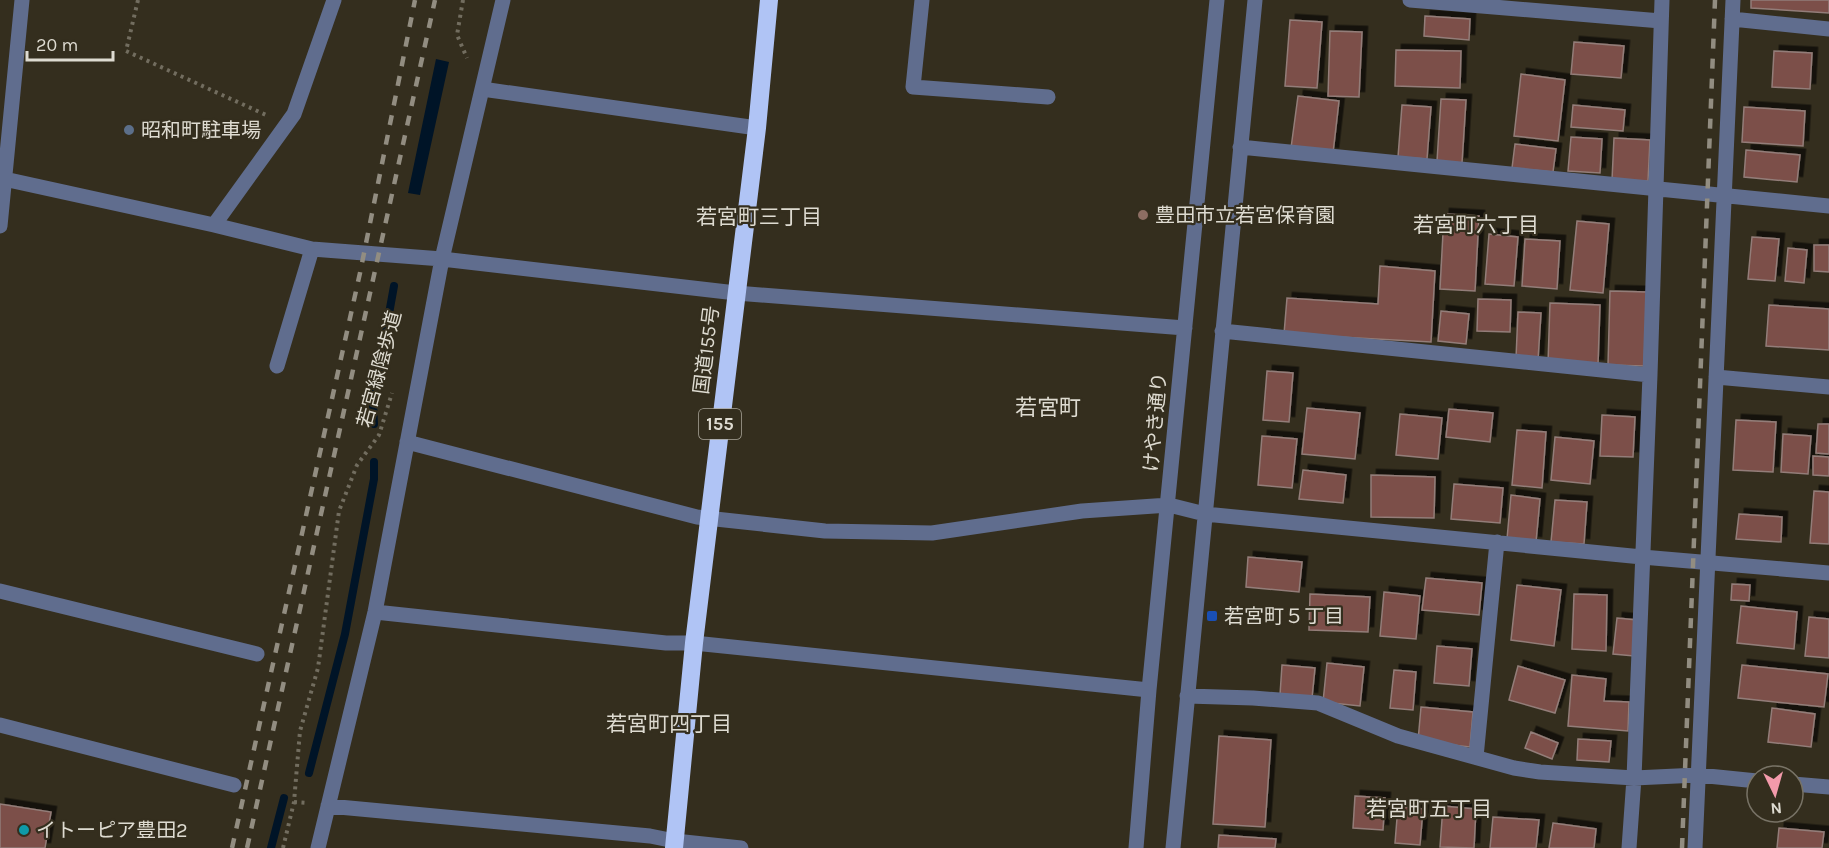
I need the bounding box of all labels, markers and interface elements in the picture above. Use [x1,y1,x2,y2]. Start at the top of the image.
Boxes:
scale bar [27,24,112,62]
text: 20 m [36,34,78,56]
place label: 昭和町駐車場 [141,119,261,142]
marker: 昭和町駐車場 [122,123,136,137]
place label: 豊田市立若宮保育園 [1155,204,1335,227]
district label: 若宮町三丁目 [696,205,822,229]
marker: 豊田市立若宮保育園 [1136,208,1150,222]
district label: 若宮町六丁目 [1413,213,1539,237]
street label: 国道155号 [690,304,723,396]
street label: 若宮緑陰歩道 [353,308,406,430]
street label: けやき通り [1140,371,1171,473]
district label: 若宮町 [1015,395,1081,421]
road number: 155 [699,409,741,439]
place label: 若宮町５丁目 [1224,605,1344,628]
marker: 若宮町５丁目 [1205,609,1219,623]
district label: 若宮町四丁目 [606,712,732,736]
north arrow [1745,764,1805,824]
district label: 若宮町五丁目 [1366,797,1492,821]
text: N [1770,798,1783,818]
place label: イトーピア豊田2 [36,819,188,842]
marker: イトーピア豊田2 [17,823,31,837]

